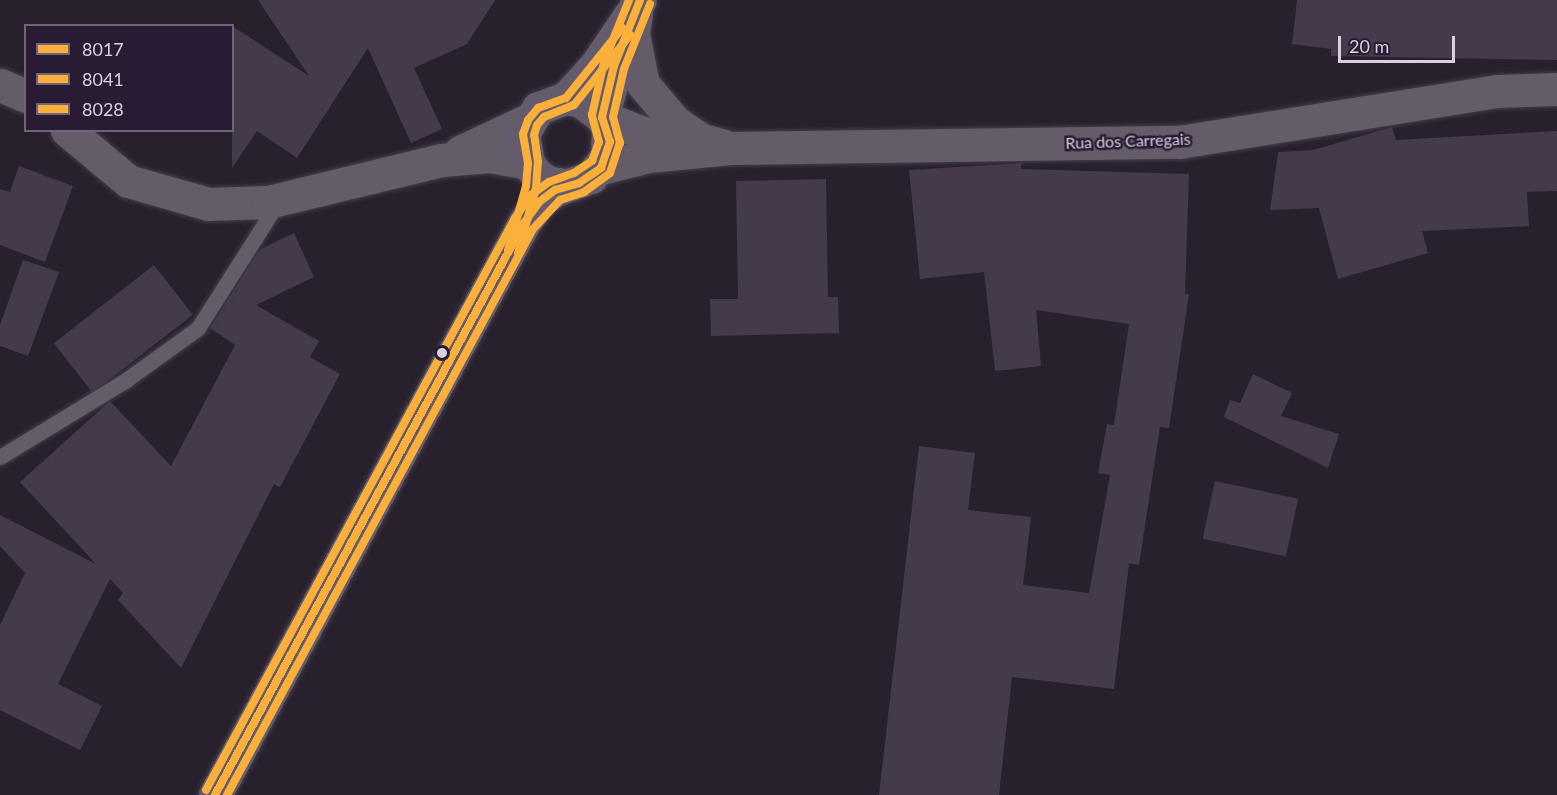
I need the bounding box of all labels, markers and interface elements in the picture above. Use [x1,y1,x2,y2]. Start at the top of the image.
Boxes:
legend [24,24,234,132]
scale bar [1341,24,1458,62]
text: 20 m [1349,35,1389,57]
text: 8017 [82,38,124,60]
text: 8041 [82,68,124,90]
text: 8028 [82,98,124,120]
street label: Rua dos Carregais [1065,129,1191,153]
unlabelled marker [436,347,448,359]

